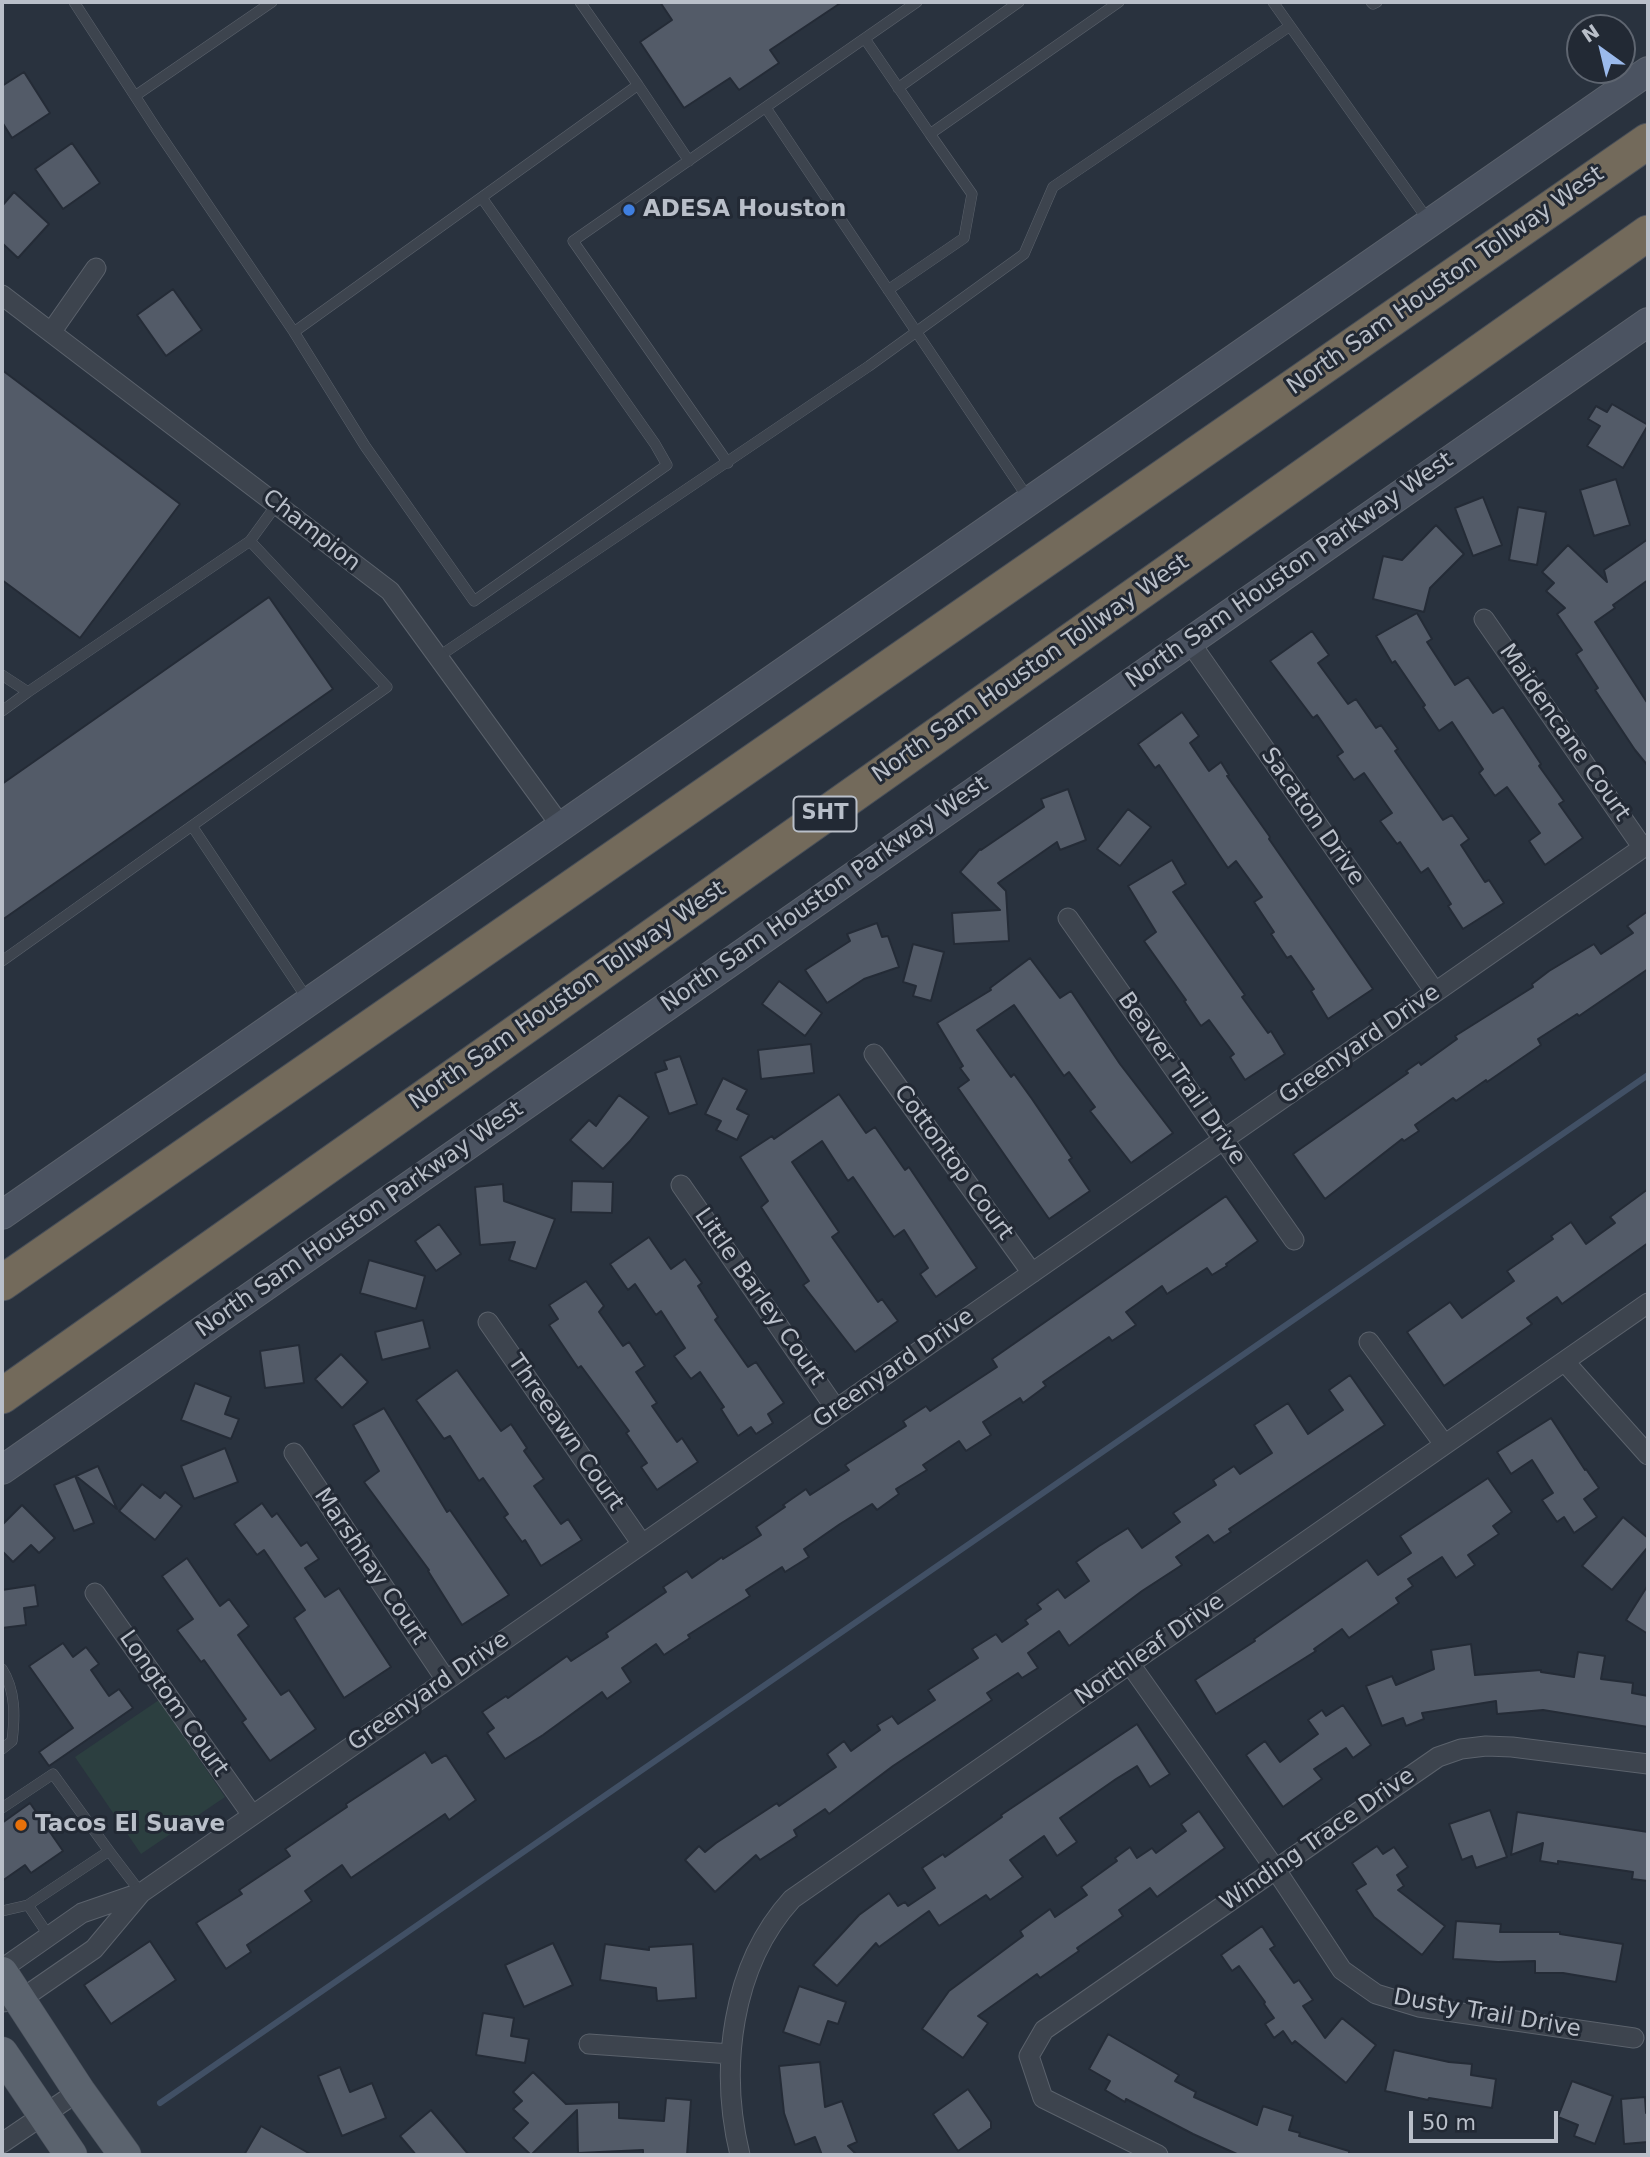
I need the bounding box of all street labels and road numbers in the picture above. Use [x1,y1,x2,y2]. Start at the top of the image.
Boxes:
street label: North Sam Houston Tollway West [1282,161,1610,401]
street label: North Sam Houston Parkway West [1121,447,1459,695]
street label: Champion [256,484,366,578]
street label: North Sam Houston Tollway West [867,549,1195,789]
street label: Maidencane Court [1493,639,1635,827]
street label: Sacaton Drive [1254,743,1370,891]
street label: North Sam Houston Parkway West [656,771,994,1019]
road number: SHT [794,796,856,832]
street label: North Sam Houston Tollway West [404,876,732,1116]
street label: Greenyard Drive [1274,979,1446,1111]
street label: Beaver Trail Drive [1111,987,1251,1171]
street label: Cottontop Court [887,1080,1019,1246]
street label: North Sam Houston Parkway West [191,1096,529,1344]
street label: Little Barley Court [688,1203,830,1391]
street label: Greenyard Drive [808,1303,980,1435]
street label: Threeawn Court [501,1350,629,1516]
street label: Marshhay Court [307,1484,433,1650]
street label: Northleaf Drive [1070,1588,1230,1712]
street label: Longtom Court [112,1626,234,1782]
street label: Greenyard Drive [343,1626,515,1758]
street label: Winding Trace Drive [1216,1763,1420,1917]
street label: Dusty Trail Drive [1391,1984,1583,2044]

